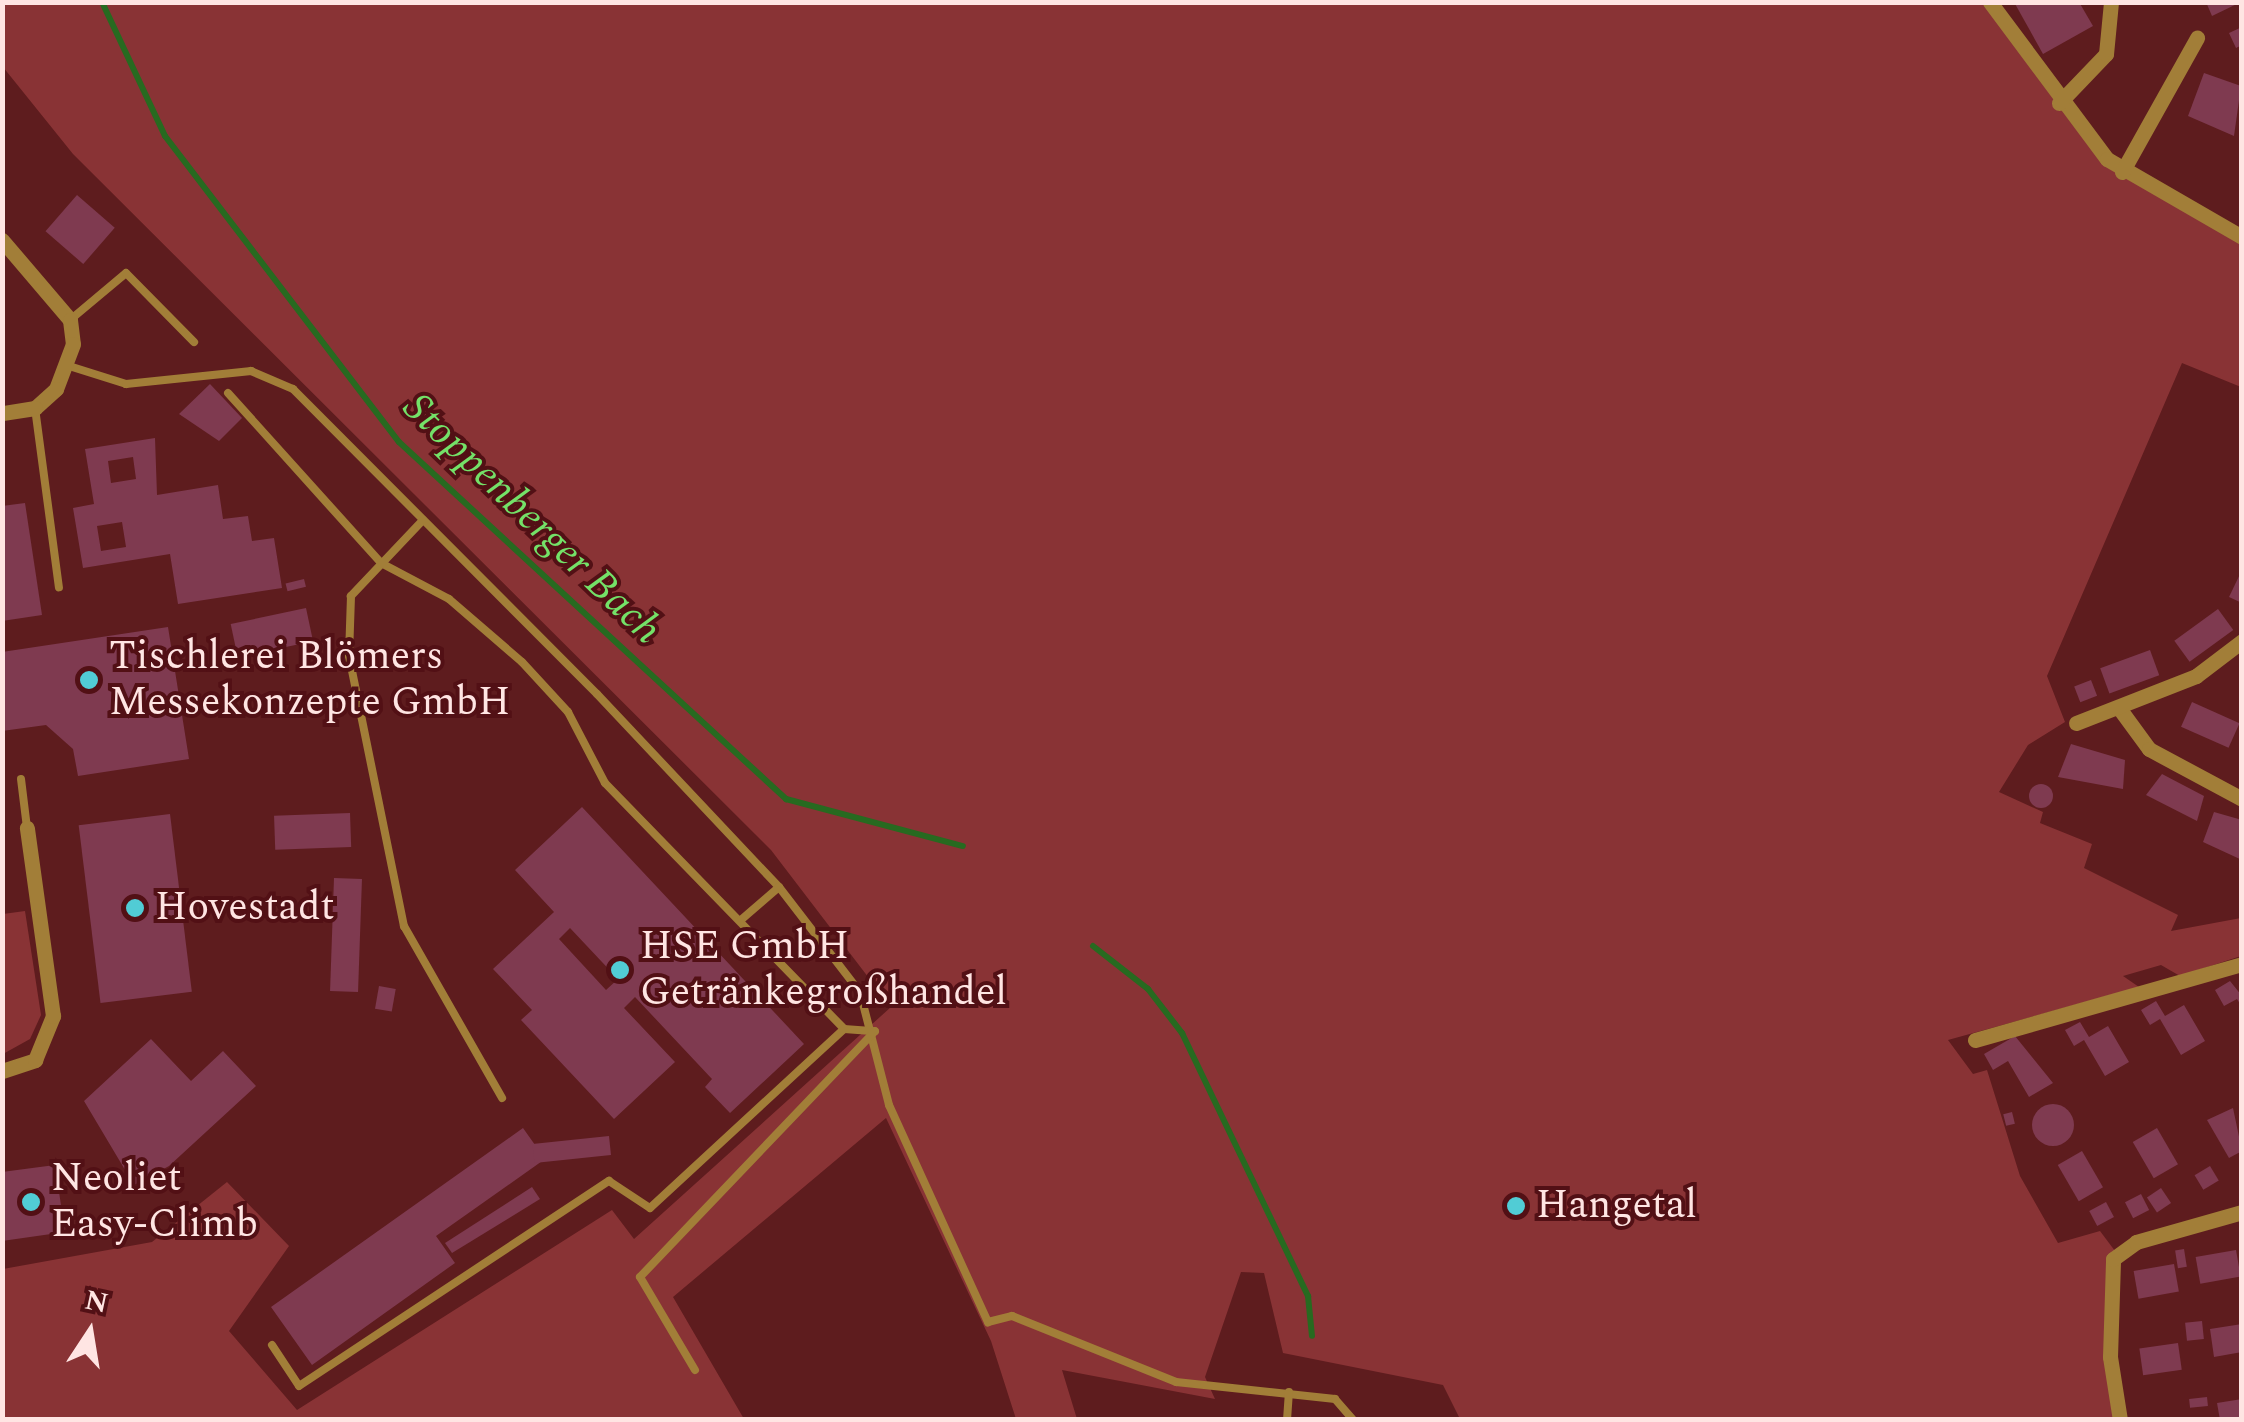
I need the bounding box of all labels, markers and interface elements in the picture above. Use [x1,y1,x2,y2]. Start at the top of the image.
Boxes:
water label: Stoppenberger Bach [392,383,672,655]
place label: Tischlerei Blömers Messekonzepte GmbH [109,633,510,727]
marker: Tischlerei Blömers Messekonzepte GmbH [78,669,100,691]
place label: Hovestadt [155,884,335,932]
marker: Hovestadt [124,897,146,919]
place label: HSE GmbH Getränkegroßhandel [640,923,1007,1017]
marker: HSE GmbH Getränkegroßhandel [609,959,631,981]
place label: Neoliet Easy-Climb [51,1155,258,1249]
place label: Hangetal [1536,1182,1697,1230]
marker: Neoliet Easy-Climb [20,1191,42,1213]
marker: Hangetal [1505,1195,1527,1217]
text: N [81,1279,112,1326]
north arrow [40,1282,140,1382]

